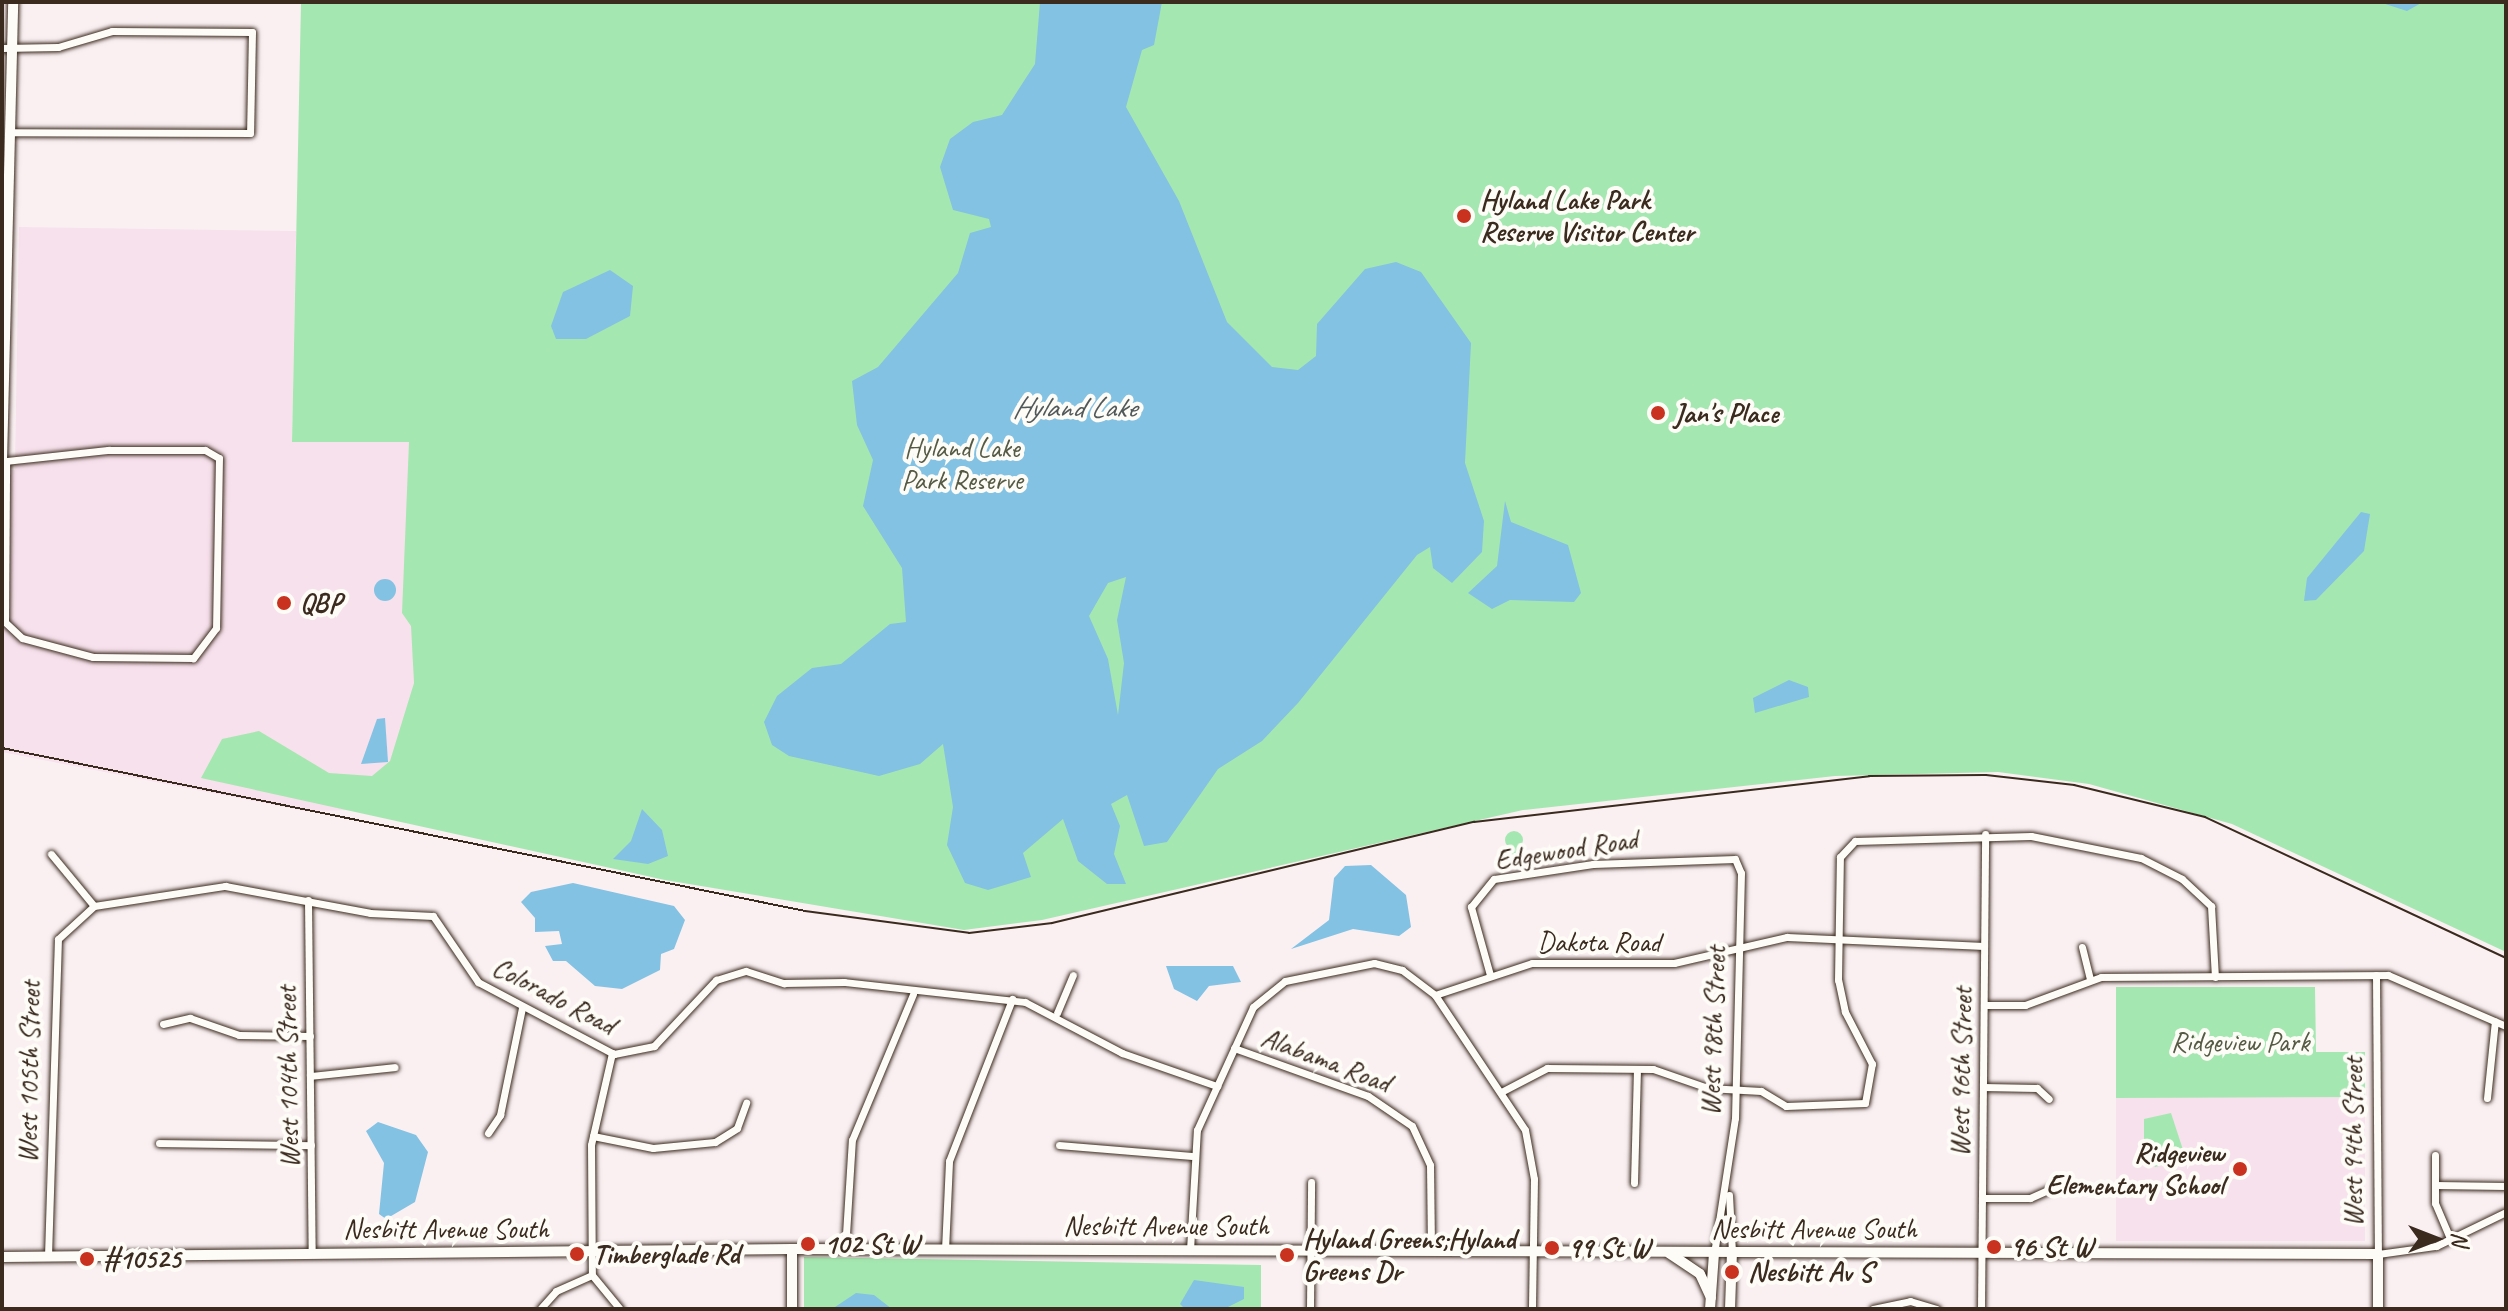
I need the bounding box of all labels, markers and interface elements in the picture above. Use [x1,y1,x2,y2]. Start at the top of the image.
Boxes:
place label: Hyland Lake Park Reserve Visitor Center [1480,183,1694,249]
marker: Hyland Lake Park Reserve Visitor Center [1455,207,1473,225]
water label: Hyland Lake [1012,389,1136,425]
place label: Jan's Place [1674,396,1778,430]
marker: Jan's Place [1649,404,1667,422]
park label: Hyland Lake Park Reserve [901,431,1023,497]
place label: QBP [300,586,342,620]
marker: QBP [275,594,293,612]
street label: Edgewood Road [1492,822,1640,878]
street label: Dakota Road [1538,925,1660,959]
street label: West 98th Street [1693,945,1733,1117]
street label: Colorado Road [487,950,621,1042]
street label: West 105th Street [11,980,47,1164]
street label: West 104th Street [270,985,306,1169]
street label: West 96th Street [1943,987,1979,1157]
street label: Alabama Road [1257,1020,1395,1100]
park label: Ridgeview Park [2170,1025,2310,1059]
street label: West 94th Street [2336,1057,2370,1227]
place label: Ridgeview Elementary School [2046,1136,2224,1202]
marker: Ridgeview Elementary School [2231,1160,2249,1178]
north arrow [2396,1199,2476,1279]
street label: Nesbitt Avenue South [1063,1209,1269,1243]
street label: Nesbitt Avenue South [343,1212,549,1246]
street label: Nesbitt Avenue South [1711,1212,1917,1246]
place label: Hyland Greens;Hyland Greens Dr [1303,1222,1516,1288]
place label: 102 St W [824,1227,919,1261]
place label: 96 St W [2010,1230,2093,1264]
place label: 99 St W [1568,1231,1650,1265]
text: N [2446,1232,2474,1246]
marker: 102 St W [799,1235,817,1253]
place label: Timberglade Rd [593,1237,740,1271]
marker: 96 St W [1985,1238,2003,1256]
marker: 99 St W [1543,1239,1561,1257]
place label: #10525 [103,1242,181,1276]
marker: Timberglade Rd [568,1245,586,1263]
marker: Hyland Greens;Hyland Greens Dr [1278,1246,1296,1264]
marker: #10525 [78,1250,96,1268]
place label: Nesbitt Av S [1748,1255,1872,1289]
marker: Nesbitt Av S [1723,1263,1741,1281]

